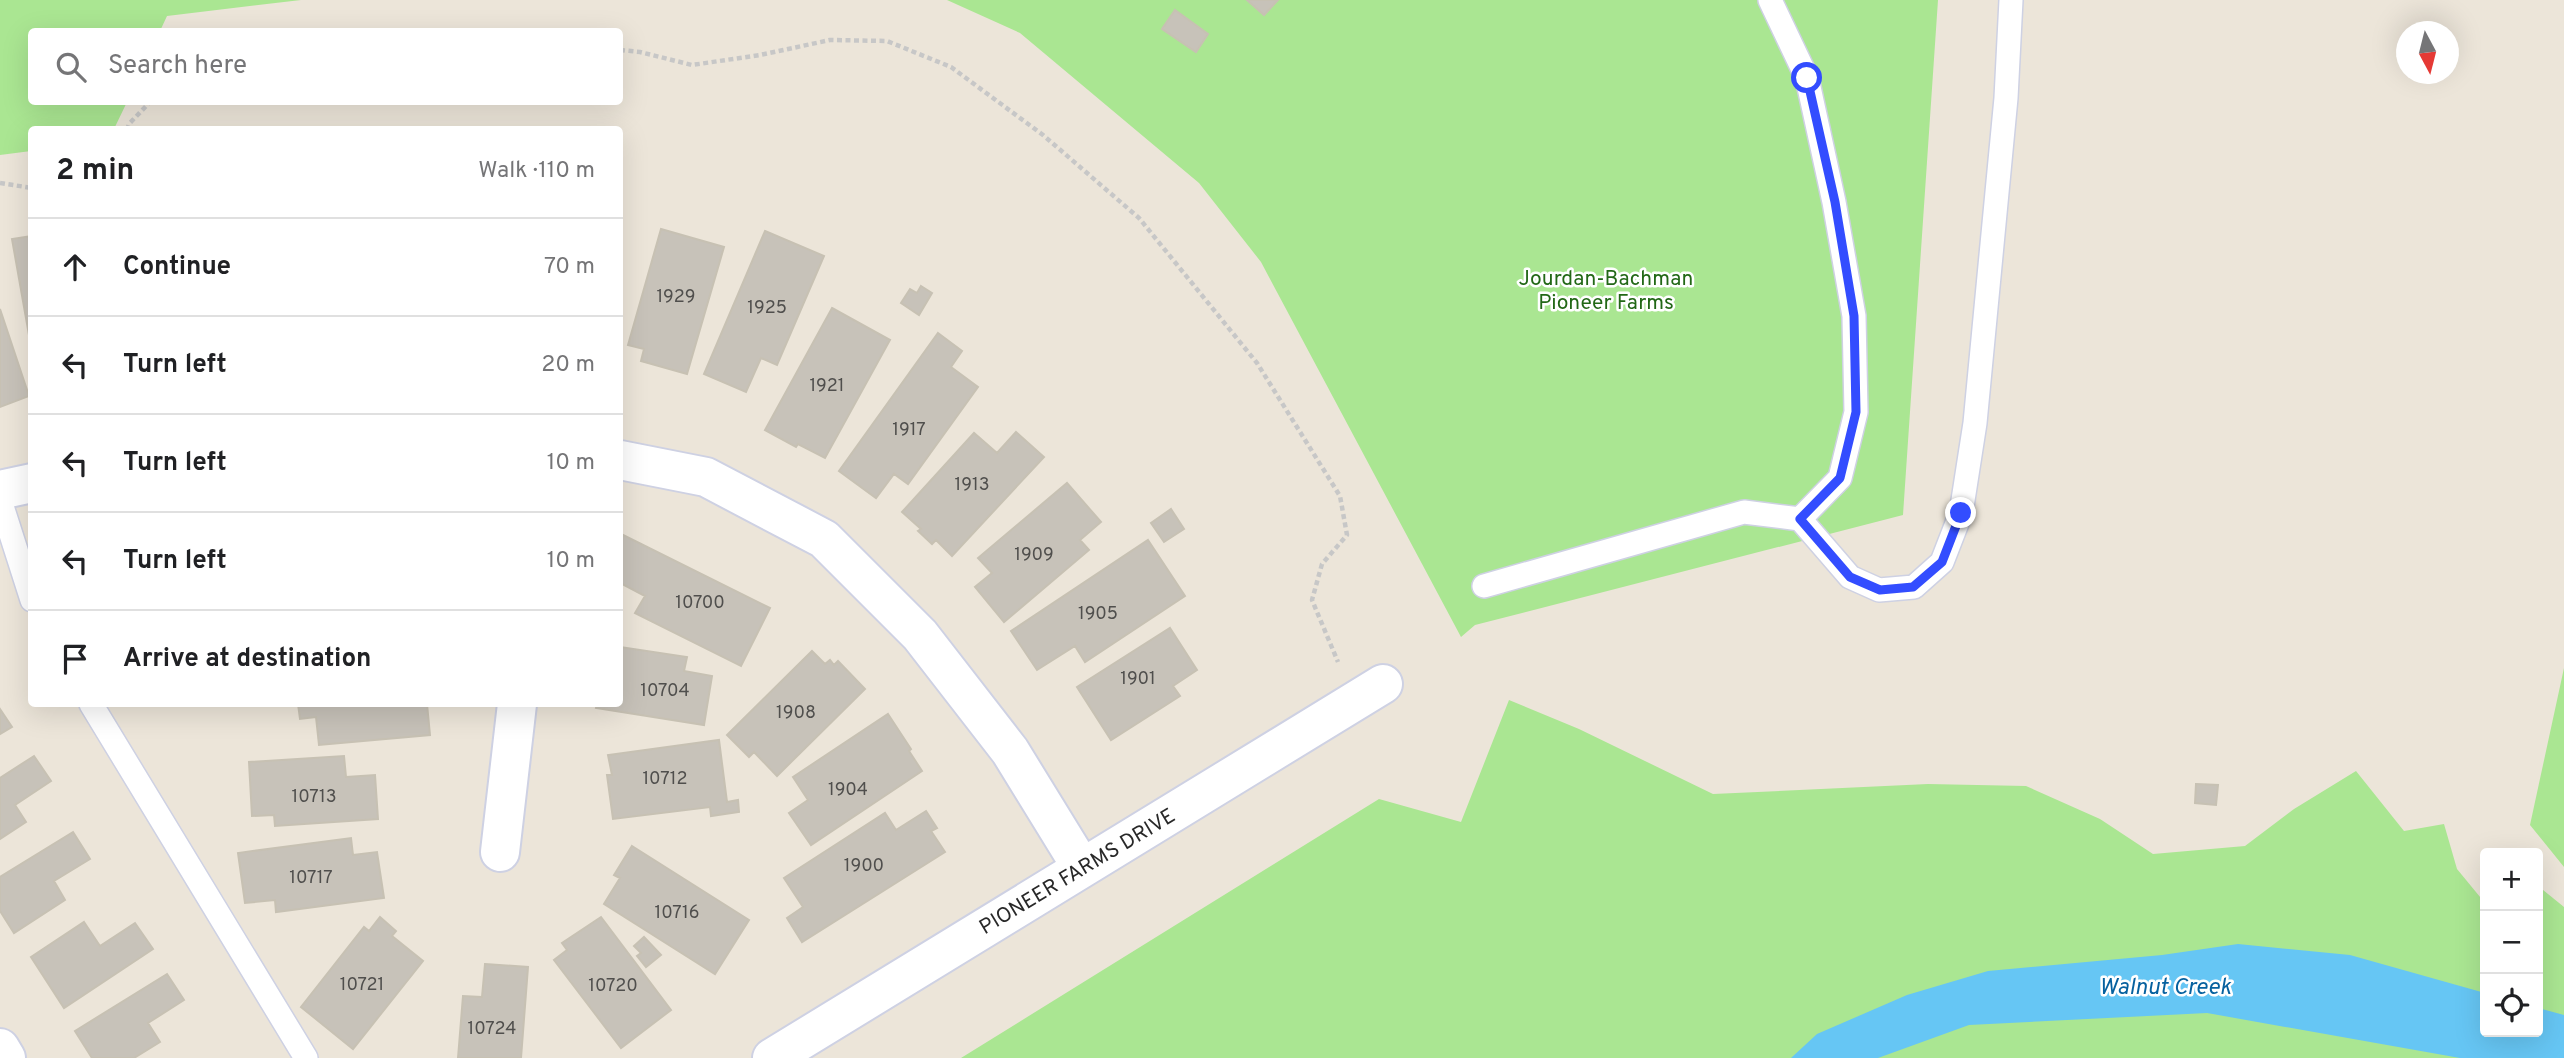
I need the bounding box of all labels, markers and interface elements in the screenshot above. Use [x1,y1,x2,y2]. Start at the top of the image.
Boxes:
north arrow [2396,21,2459,84]
search box [28,28,623,105]
icon: search [52,48,90,86]
text: Search here [108,50,247,83]
route start [1791,62,1822,93]
text: 2 min [56,153,134,190]
text: Walk · 110 m [478,157,595,186]
icon: ahead [56,248,94,286]
text: Continue [123,251,231,284]
text: 70 m [544,253,595,282]
park label: Jourdan-Bachman Pioneer Farms [1519,266,1693,317]
house number: 1929 [656,286,696,309]
house number: 1925 [747,297,787,320]
icon: left [56,346,94,384]
text: Turn left [123,349,227,382]
text: 20 m [541,351,595,380]
house number: 1921 [809,375,845,398]
house number: 1917 [892,419,926,442]
icon: left [56,444,94,482]
text: Turn left [123,447,227,480]
text: 10 m [547,449,595,478]
house number: 1913 [954,474,990,497]
route end [1945,497,1976,528]
icon: left [56,542,94,580]
house number: 1909 [1014,544,1054,567]
text: Turn left [123,545,227,578]
text: 10 m [547,547,595,576]
house number: 10700 [675,592,725,615]
house number: 1905 [1078,603,1118,626]
icon: arrive [56,640,94,678]
text: Arrive at destination [123,643,371,676]
house number: 1901 [1120,668,1156,691]
house number: 10704 [640,680,690,703]
house number: 1908 [776,702,816,725]
house number: 10712 [642,768,688,791]
house number: 1904 [828,779,868,802]
house number: 10713 [292,786,337,809]
street label: PIONEER FARMS DRIVE [975,803,1181,942]
map controls [2480,848,2543,1037]
button: + [2480,848,2543,911]
house number: 1900 [844,855,884,878]
house number: 10717 [289,867,333,890]
house number: 10716 [655,902,699,925]
button: − [2480,911,2543,974]
house number: 10721 [340,974,384,997]
water label: Walnut Creek [2099,974,2231,1003]
button: locate [2480,974,2543,1037]
house number: 10720 [588,975,638,998]
house number: 10724 [468,1018,516,1041]

